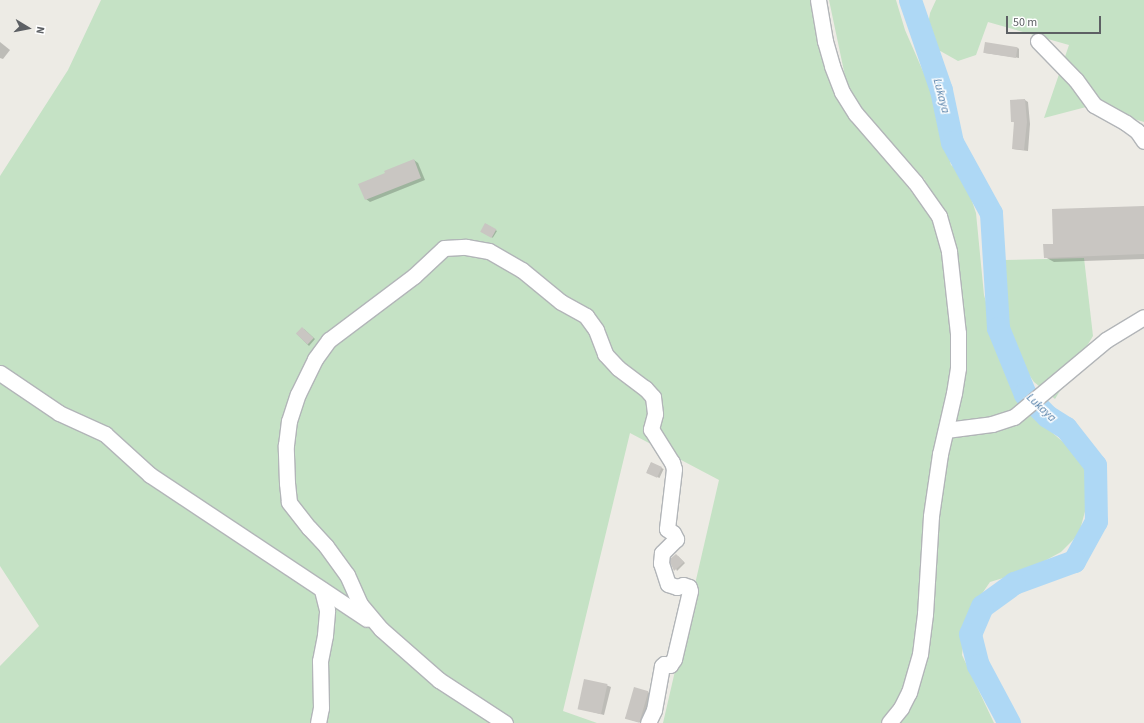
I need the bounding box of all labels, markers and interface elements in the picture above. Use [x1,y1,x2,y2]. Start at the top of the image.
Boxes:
north arrow [8,8,48,48]
scale bar [1008,8,1103,34]
text: 50 m [1013,14,1037,31]
text: N [32,25,48,35]
water label: Lukaya [929,77,953,115]
water label: Lukaya [1023,391,1059,425]

